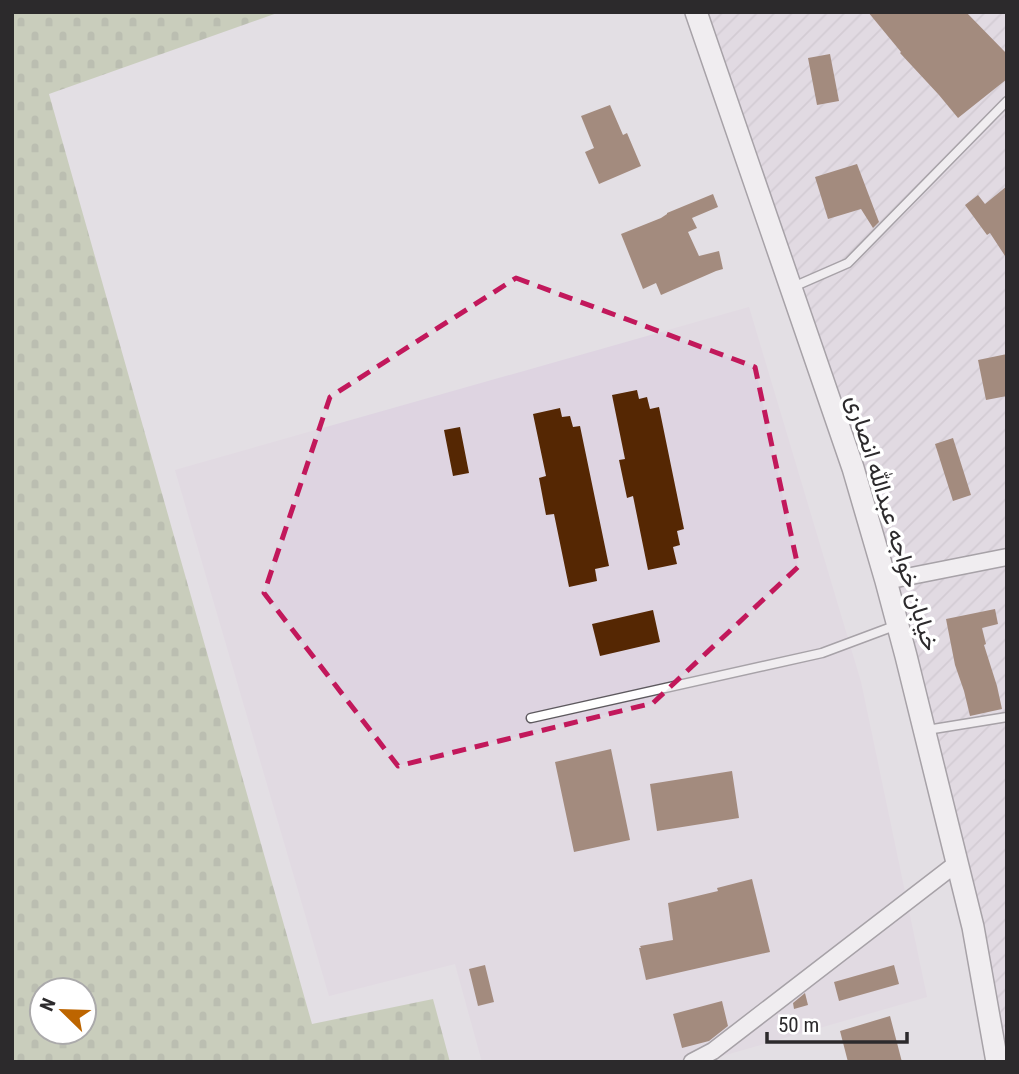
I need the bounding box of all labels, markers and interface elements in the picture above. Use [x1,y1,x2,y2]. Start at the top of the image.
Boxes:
street label: خیابان خواجه عبدالله انصاری [840,392,945,655]
north arrow [28,976,98,1046]
text: N [35,995,61,1014]
scale bar [767,1000,907,1044]
text: 50 m [778,1013,819,1037]

